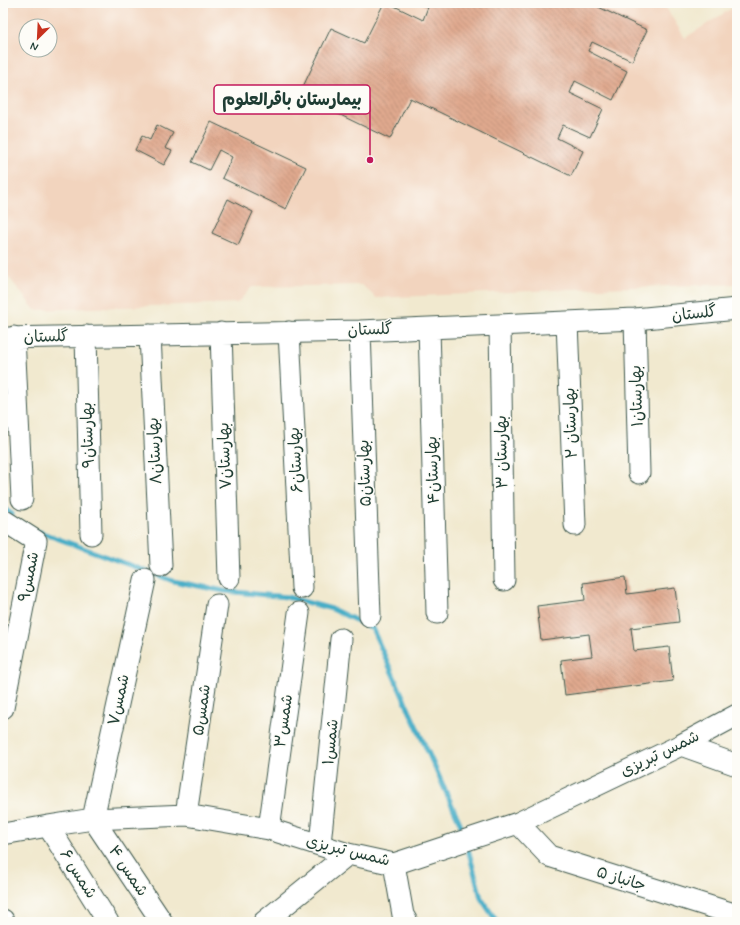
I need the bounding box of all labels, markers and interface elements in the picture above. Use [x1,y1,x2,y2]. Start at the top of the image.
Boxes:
north arrow [18,18,58,58]
text: N [28,38,41,54]
callout: بیمارستان باقرالعلوم [214,85,370,114]
text: بیمارستان باقرالعلوم [222,89,362,112]
street label: گلستان [671,301,717,327]
street label: گلستان [347,319,393,341]
street label: گلستان [23,326,69,348]
street label: بهارستان۱ [625,365,649,427]
street label: بهارستان ۲ [559,387,583,459]
street label: بهارستان۹ [76,402,100,468]
street label: بهارستان ۳ [491,415,513,489]
street label: بهارستان۸ [143,417,167,485]
street label: بهارستان۷ [213,422,237,490]
street label: بهارستان۶ [284,427,308,493]
street label: بهارستان۴ [421,436,445,504]
street label: بهارستان۵ [353,439,377,507]
street label: شمس۹ [14,550,44,604]
street label: شمس۷ [103,672,135,728]
street label: شمس۵ [188,683,216,737]
street label: شمس۳ [270,693,298,749]
street label: شمس۱ [318,718,344,766]
street label: شمس تبریزی [617,726,703,782]
street label: شمس تبریزی [304,830,392,872]
street label: شمس ۴ [103,841,153,901]
street label: شمس ۶ [55,845,101,903]
street label: جانباز ۵ [594,862,648,896]

